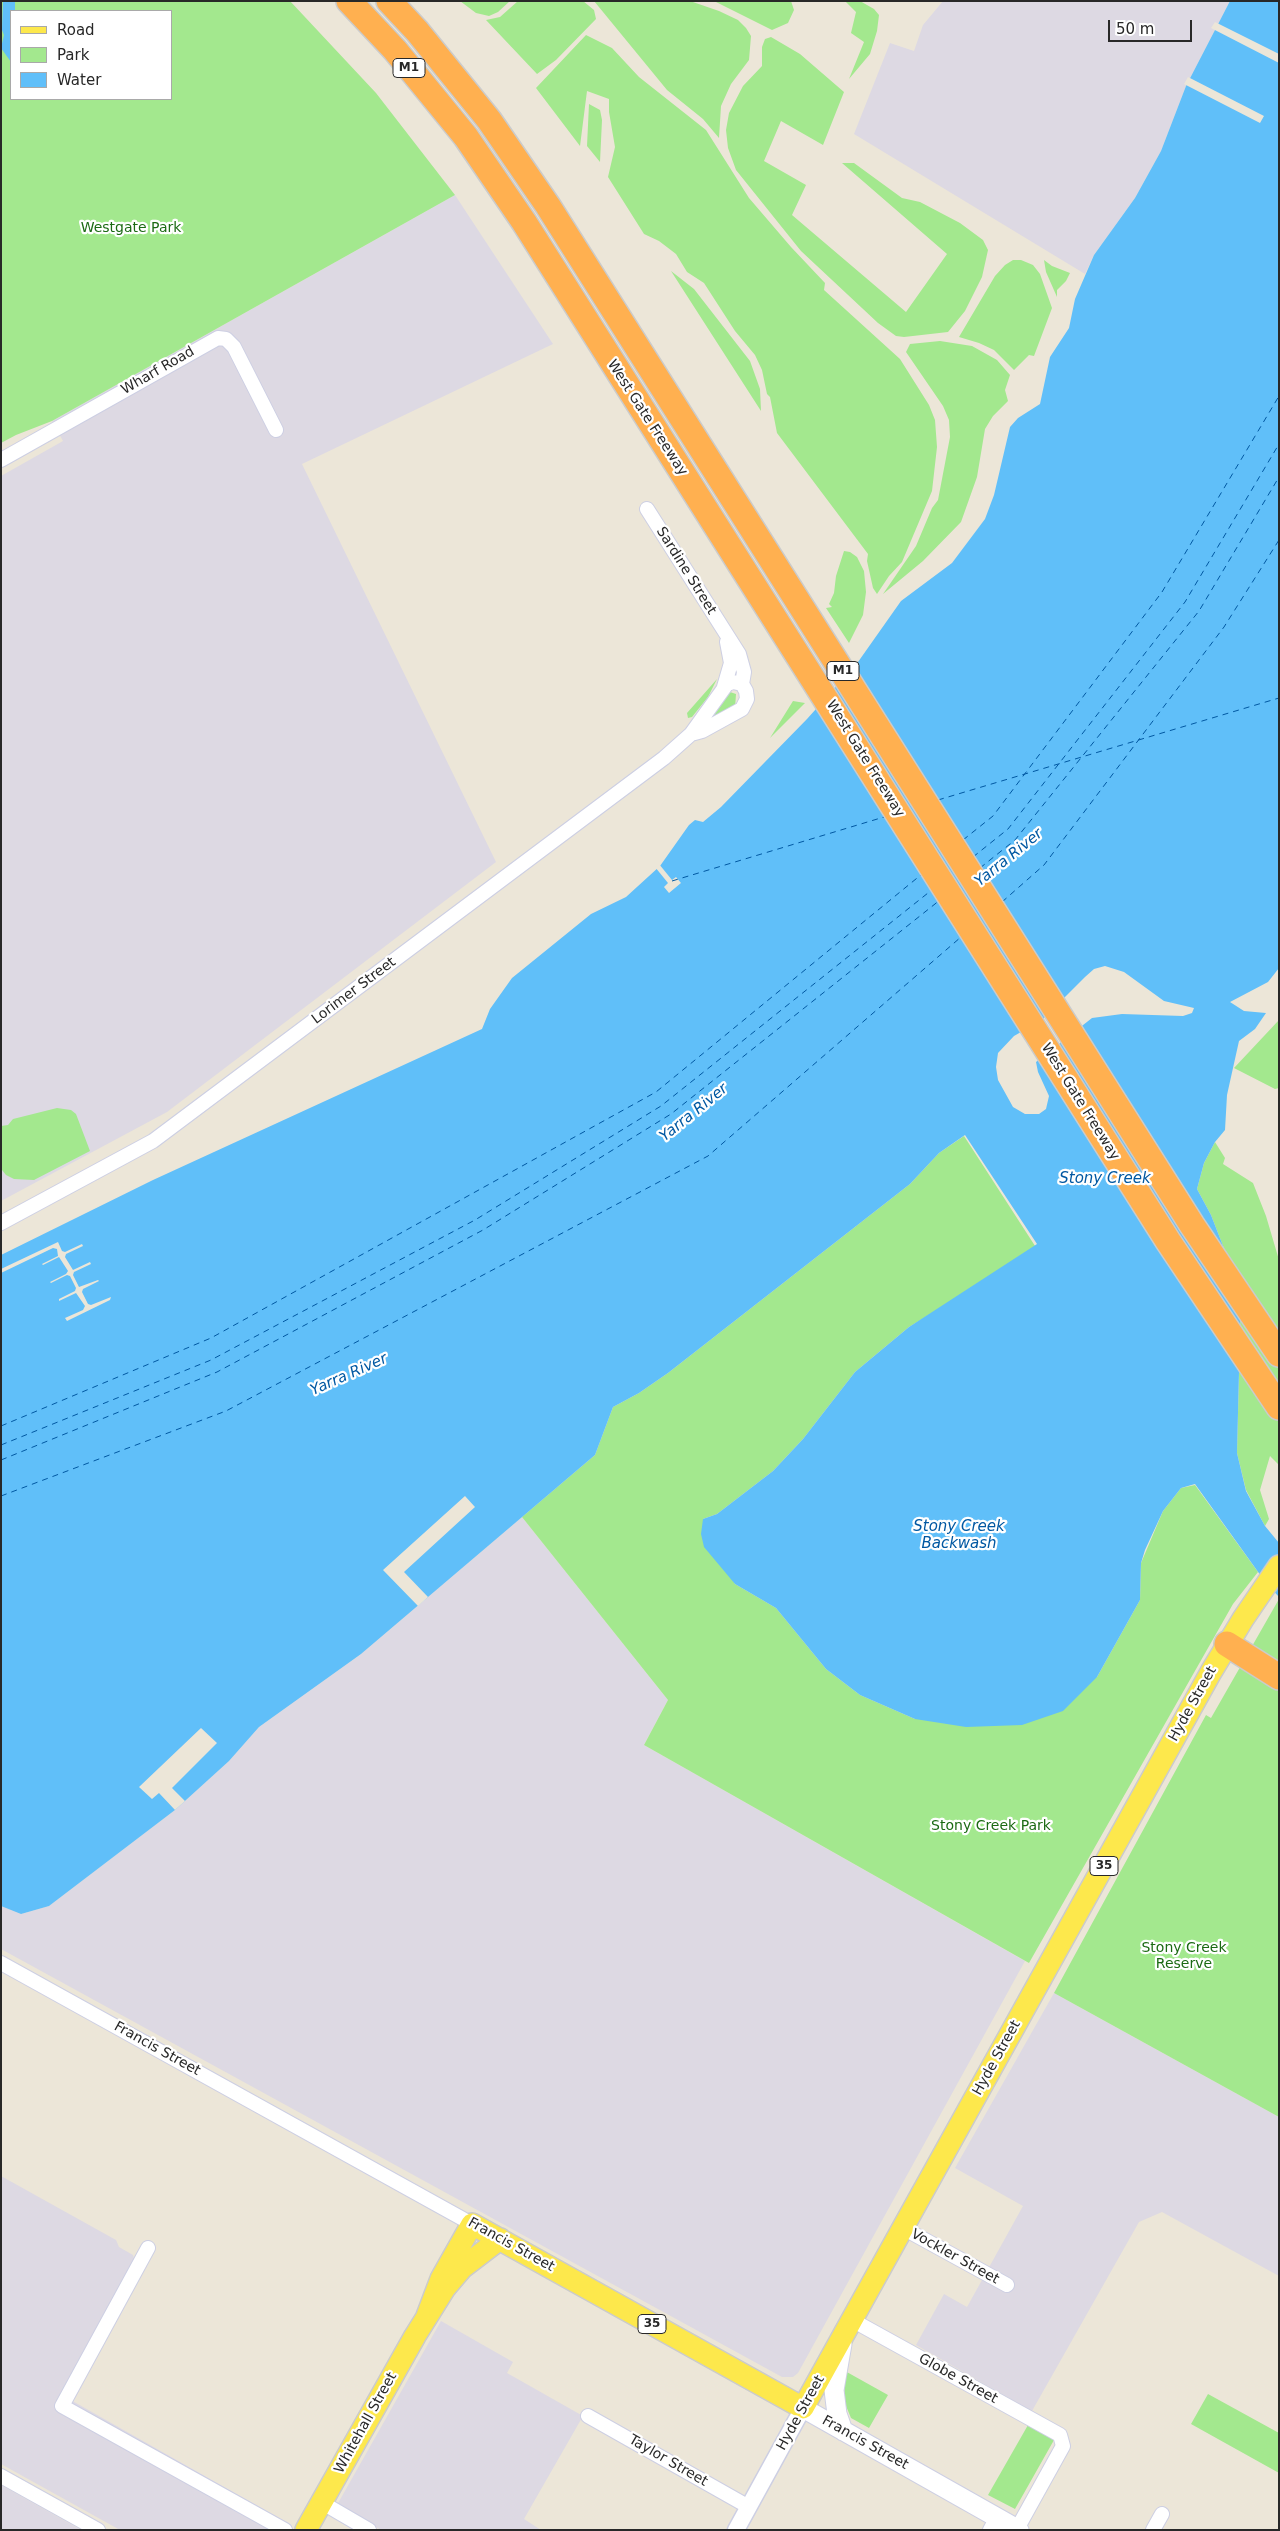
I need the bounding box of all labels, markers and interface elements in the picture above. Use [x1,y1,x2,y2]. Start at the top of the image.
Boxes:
legend [10,10,172,100]
scale bar [1110,10,1194,42]
text: 50 m [1116,20,1154,38]
text: Road [57,21,95,39]
text: Park [57,46,89,64]
road number: M1 [393,58,425,78]
text: Water [57,71,101,89]
park label: Westgate Park [81,220,181,236]
street label: Wharf Road [118,343,198,399]
street label: West Gate Freeway [603,357,691,479]
street label: Sardine Street [652,524,720,618]
road number: M1 [827,661,859,680]
street label: West Gate Freeway [822,697,908,821]
water label: Yarra River [971,825,1047,891]
street label: Lorimer Street [309,954,399,1028]
street label: West Gate Freeway [1037,1040,1123,1164]
water label: Yarra River [656,1080,732,1146]
water label: Stony Creek [1059,1170,1151,1188]
water label: Yarra River [308,1350,390,1400]
water label: Stony Creek Backwash [913,1518,1005,1553]
street label: Hyde Street [1165,1663,1221,1745]
park label: Stony Creek Park [931,1818,1051,1834]
road number: 35 [1090,1856,1118,1875]
park label: Stony Creek Reserve [1141,1940,1227,1972]
street label: Hyde Street [969,2017,1025,2099]
street label: Francis Street [111,2018,203,2080]
street label: Francis Street [465,2214,557,2276]
street label: Vockler Street [908,2226,1002,2288]
road number: 35 [638,2314,666,2334]
street label: Globe Street [916,2350,1000,2408]
street label: Whitehall Street [331,2370,401,2476]
street label: Hyde Street [773,2372,829,2454]
street label: Francis Street [819,2412,911,2474]
street label: Taylor Street [626,2432,710,2490]

